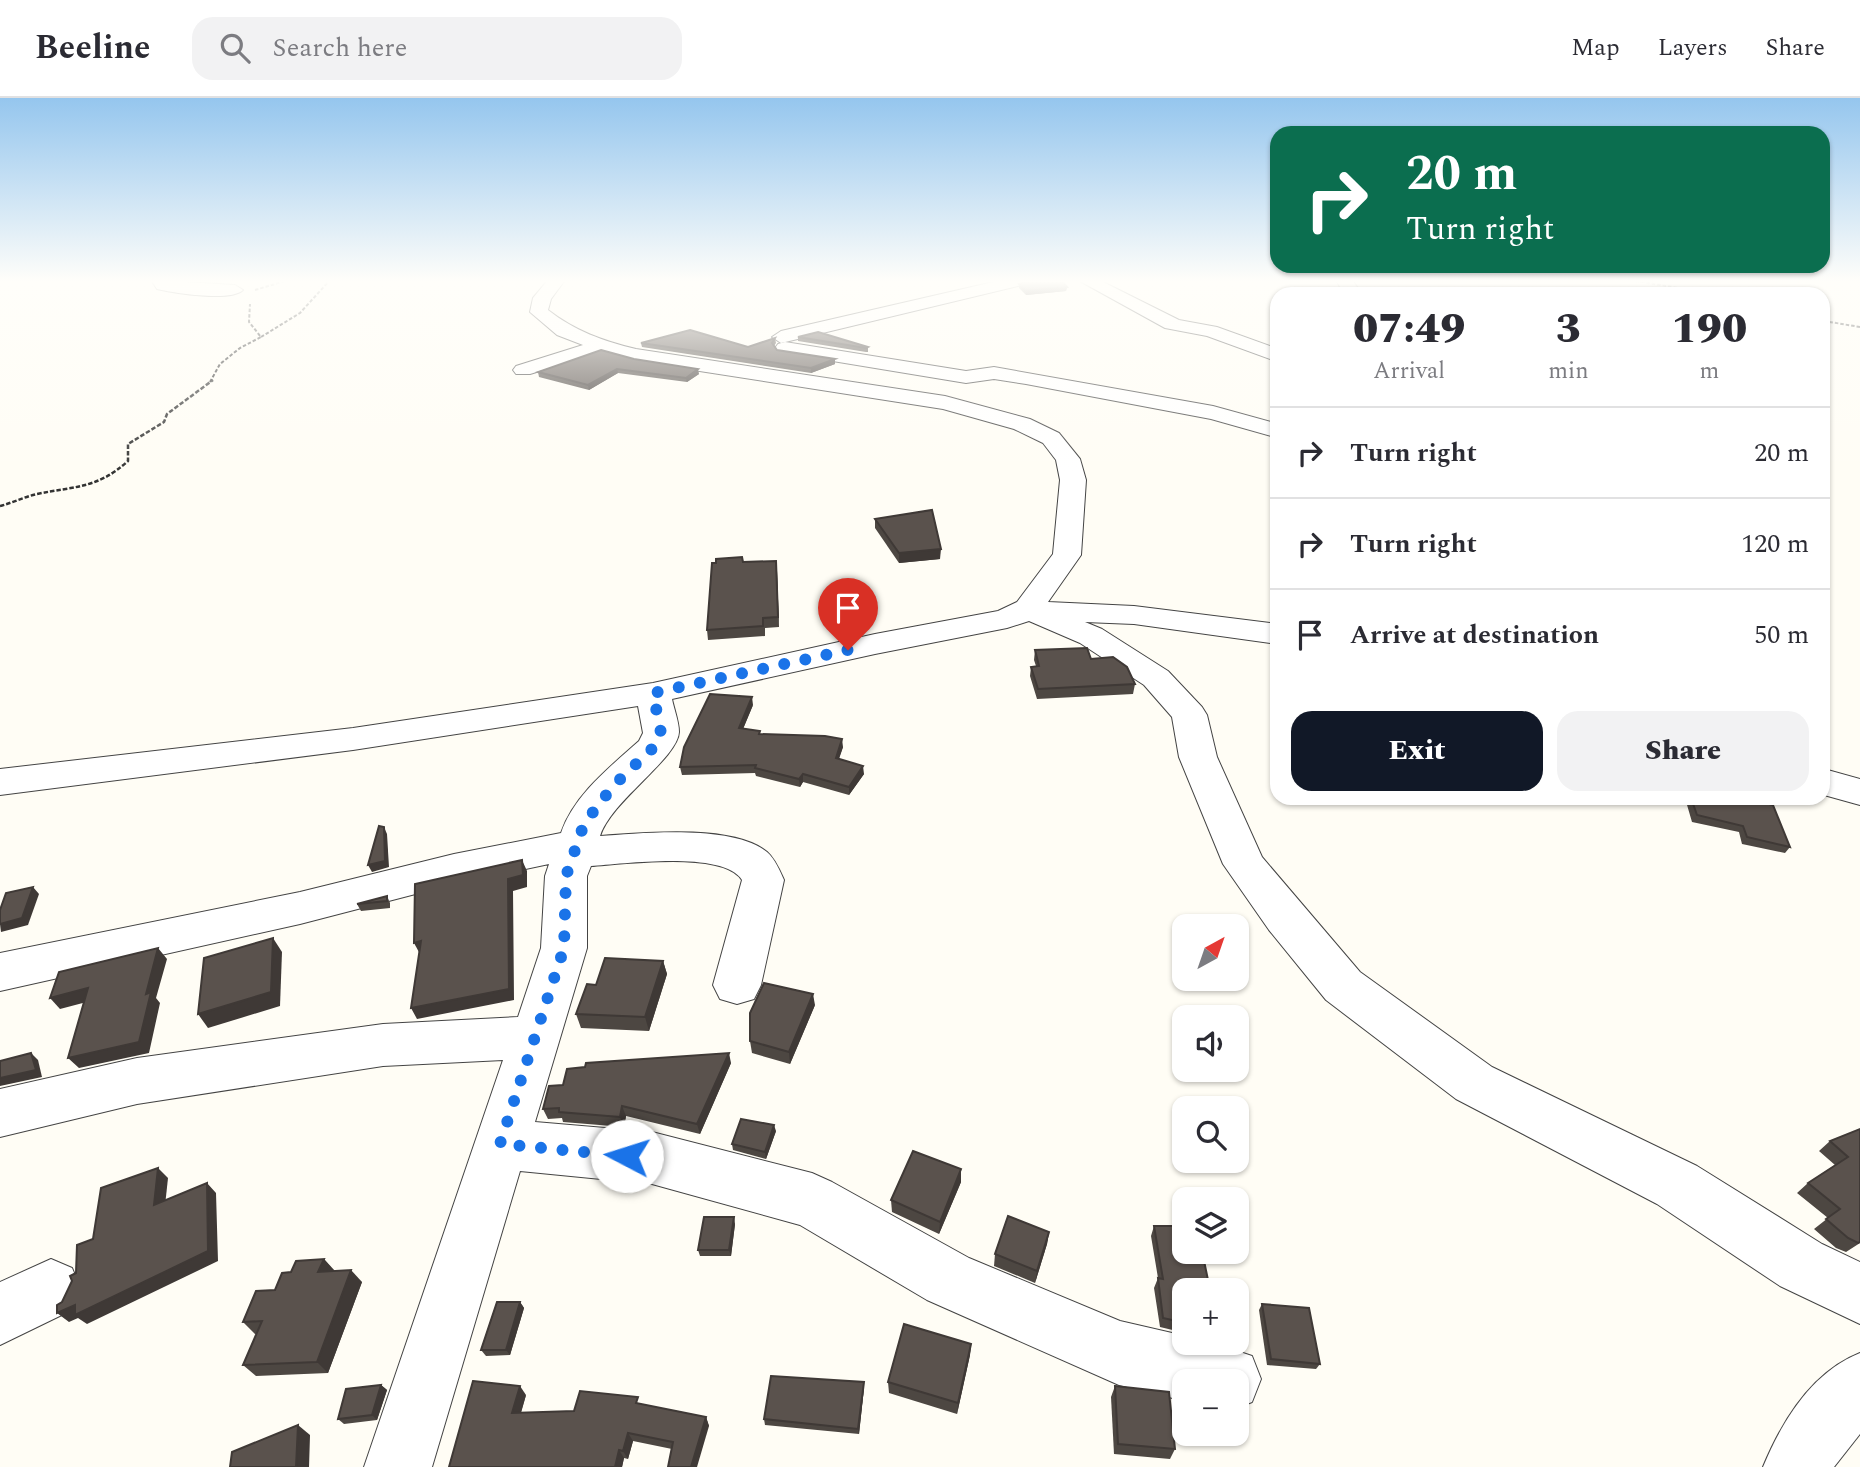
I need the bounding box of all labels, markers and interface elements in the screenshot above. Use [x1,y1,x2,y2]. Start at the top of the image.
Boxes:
search box [192,17,682,80]
text: Beeline [35,23,150,73]
text: Search here [272,28,407,68]
icon: search [216,29,254,67]
text: Map [1571,30,1620,66]
text: Layers [1658,30,1728,66]
text: Share [1766,30,1825,66]
text: 20 m [1406,137,1517,212]
icon: right [1291,154,1382,245]
text: Turn right [1406,205,1554,254]
text: 07:49 [1353,298,1465,361]
text: 3 [1556,298,1581,361]
text: 190 [1671,298,1747,361]
text: Arrival [1373,354,1445,389]
text: min [1548,354,1589,389]
text: m [1699,354,1719,389]
text: Turn right [1350,433,1477,473]
text: 20 m [1754,433,1809,473]
icon: right [1291,434,1329,472]
text: Turn right [1350,524,1477,564]
text: 120 m [1741,524,1809,564]
icon: right [1291,525,1329,563]
pin [818,578,878,650]
icon: arrive [829,589,867,627]
text: Arrive at destination [1350,615,1599,655]
text: 50 m [1754,615,1809,655]
icon: arrive [1291,616,1329,654]
button: Exit [1291,711,1543,791]
button: Share [1557,711,1809,791]
north arrow [1172,914,1250,990]
map controls [1172,914,1249,1446]
button: sound [1172,1005,1249,1082]
button: search [1172,1096,1249,1173]
position arrow [590,1119,664,1193]
button: layers [1172,1187,1249,1264]
button: + [1172,1278,1249,1355]
button: − [1172,1369,1249,1446]

